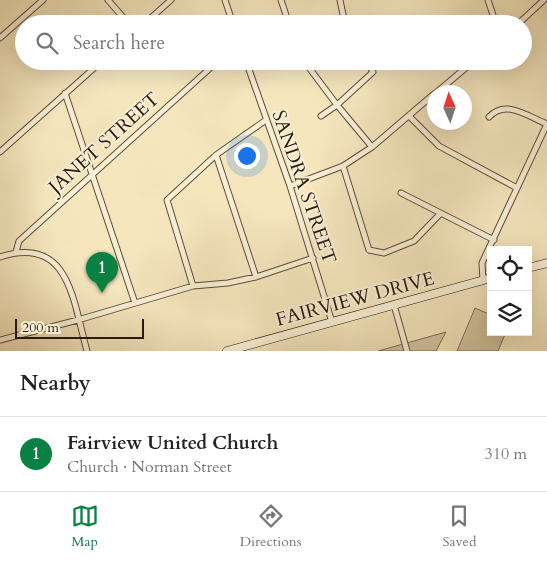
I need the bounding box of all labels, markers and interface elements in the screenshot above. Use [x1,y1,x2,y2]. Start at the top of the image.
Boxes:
search box [15,15,532,70]
icon: search [33,29,61,57]
text: Search here [73,30,165,56]
north arrow [427,85,472,130]
street label: JANET STREET [41,86,165,202]
street label: SANDRA STREET [266,107,342,267]
your location [234,143,260,169]
map controls [487,246,532,336]
button: locate [487,246,532,291]
pin: 1 [86,252,118,293]
street label: FAIRVIEW DRIVE [273,265,437,333]
button: layers [487,291,532,336]
scale bar [15,316,144,339]
text: 200 m [22,318,59,337]
text: Nearby [20,369,91,398]
text: Fairview United Church [67,430,278,456]
text: 1 [32,443,40,465]
text: 310 m [485,443,527,465]
text: Church · Norman Street [67,456,232,478]
tab: Map [71,502,99,551]
tab: Directions [240,502,301,551]
tab: Saved [442,502,476,551]

